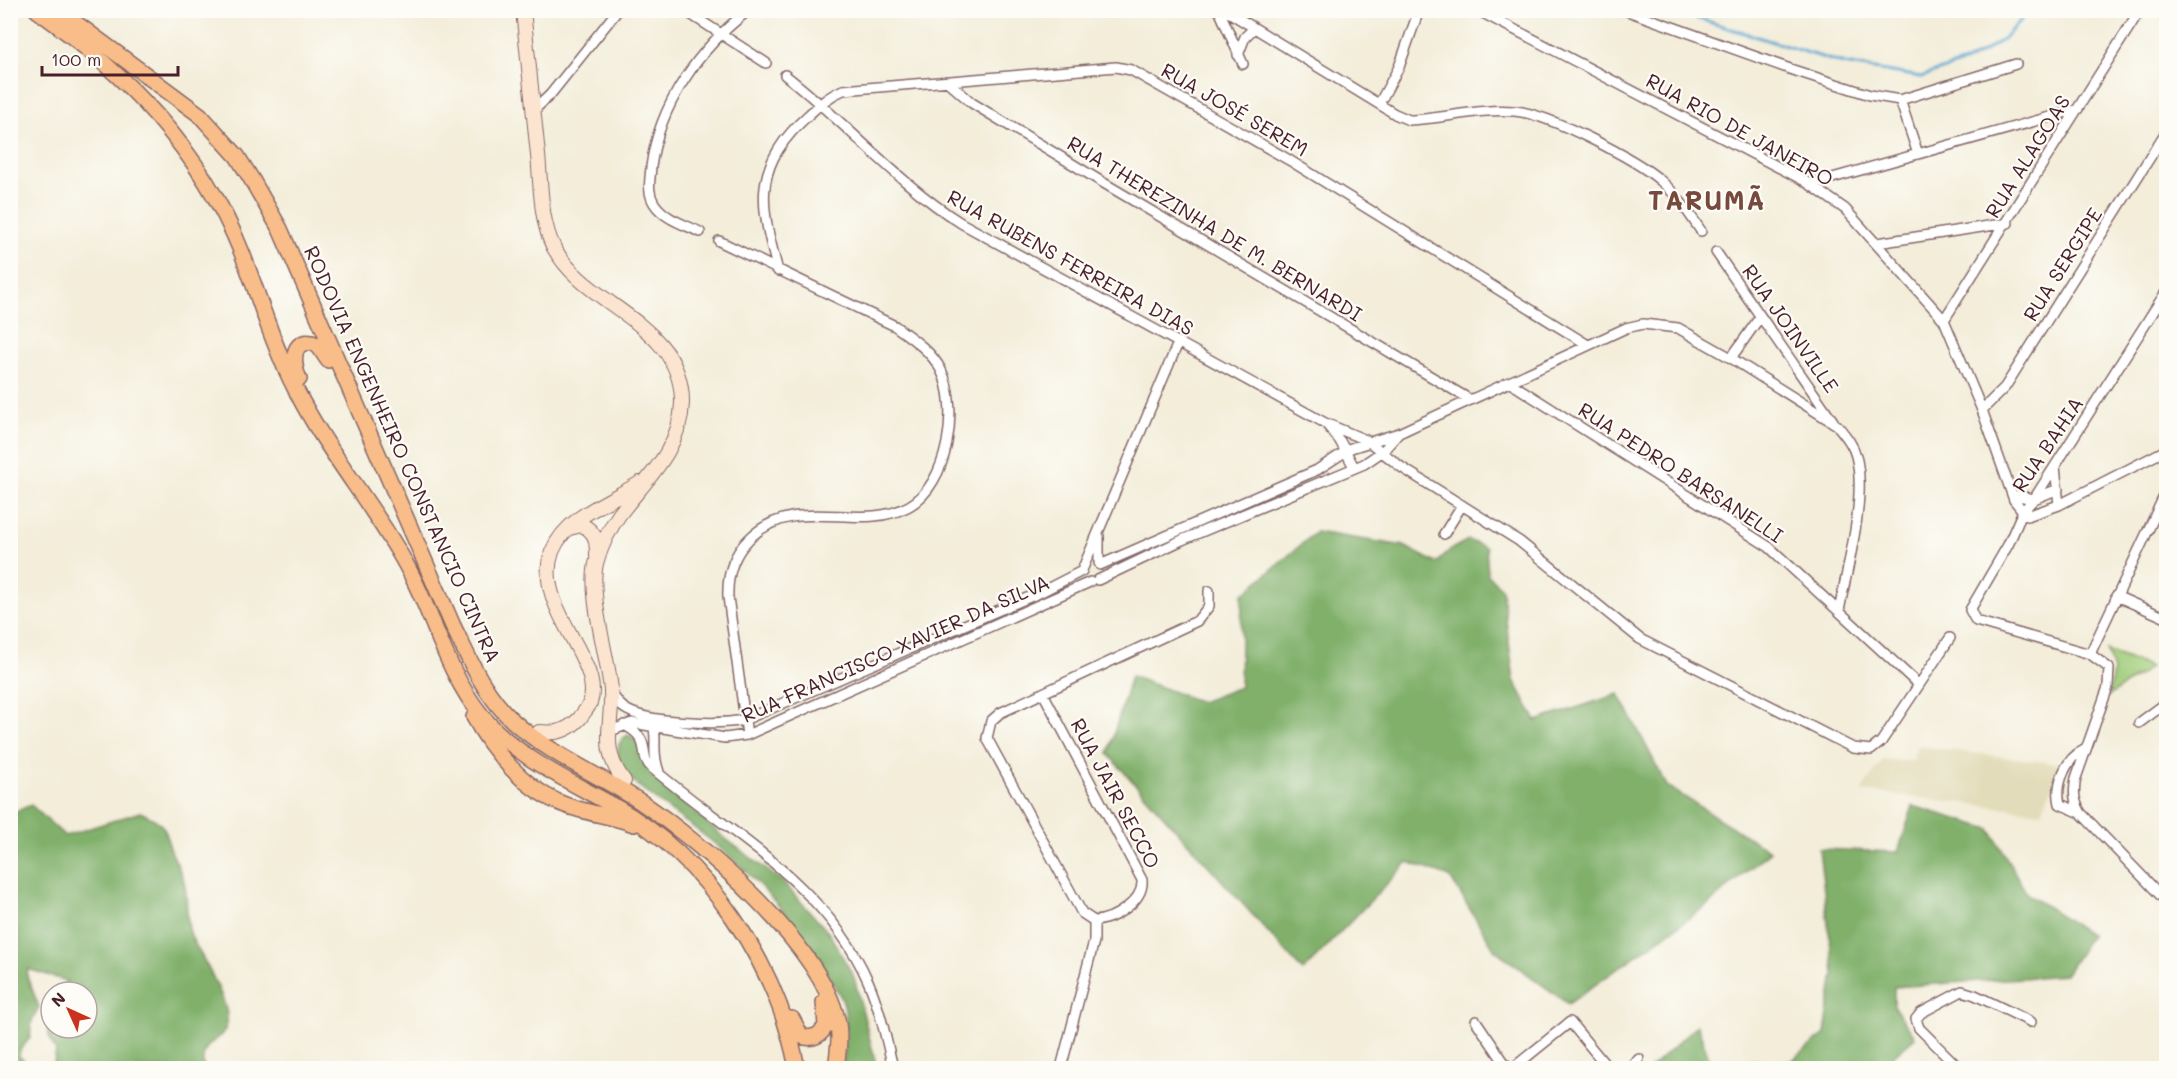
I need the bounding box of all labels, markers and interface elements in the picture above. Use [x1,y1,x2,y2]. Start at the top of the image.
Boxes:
scale bar [42,39,178,77]
text: 100 m [51,47,101,71]
street label: RUA JOSÉ SEREM [1157,56,1313,162]
street label: RUA RIO DE JANEIRO [1642,67,1838,191]
street label: RUA ALAGOAS [1979,90,2075,222]
street label: RUA THEREZINHA DE M. BERNARDI [1063,129,1367,327]
street label: RUA RUBENS FERREIRA DIAS [943,183,1199,341]
district label: TARUMÃ [1648,183,1766,217]
street label: RUA SERGIPE [2017,202,2107,326]
street label: RODOVIA ENGENHEIRO CONSTANCIO CINTRA [299,241,507,667]
street label: RUA JOINVILLE [1737,259,1845,397]
street label: RUA BAHIA [2006,391,2088,497]
street label: RUA PEDRO BARSANELLI [1574,396,1789,548]
street label: RUA FRANCISCO XAVIER DA SILVA [737,568,1053,728]
street label: RUA JAIR SECCO [1065,713,1167,873]
north arrow [39,980,99,1040]
text: N [46,987,70,1011]

